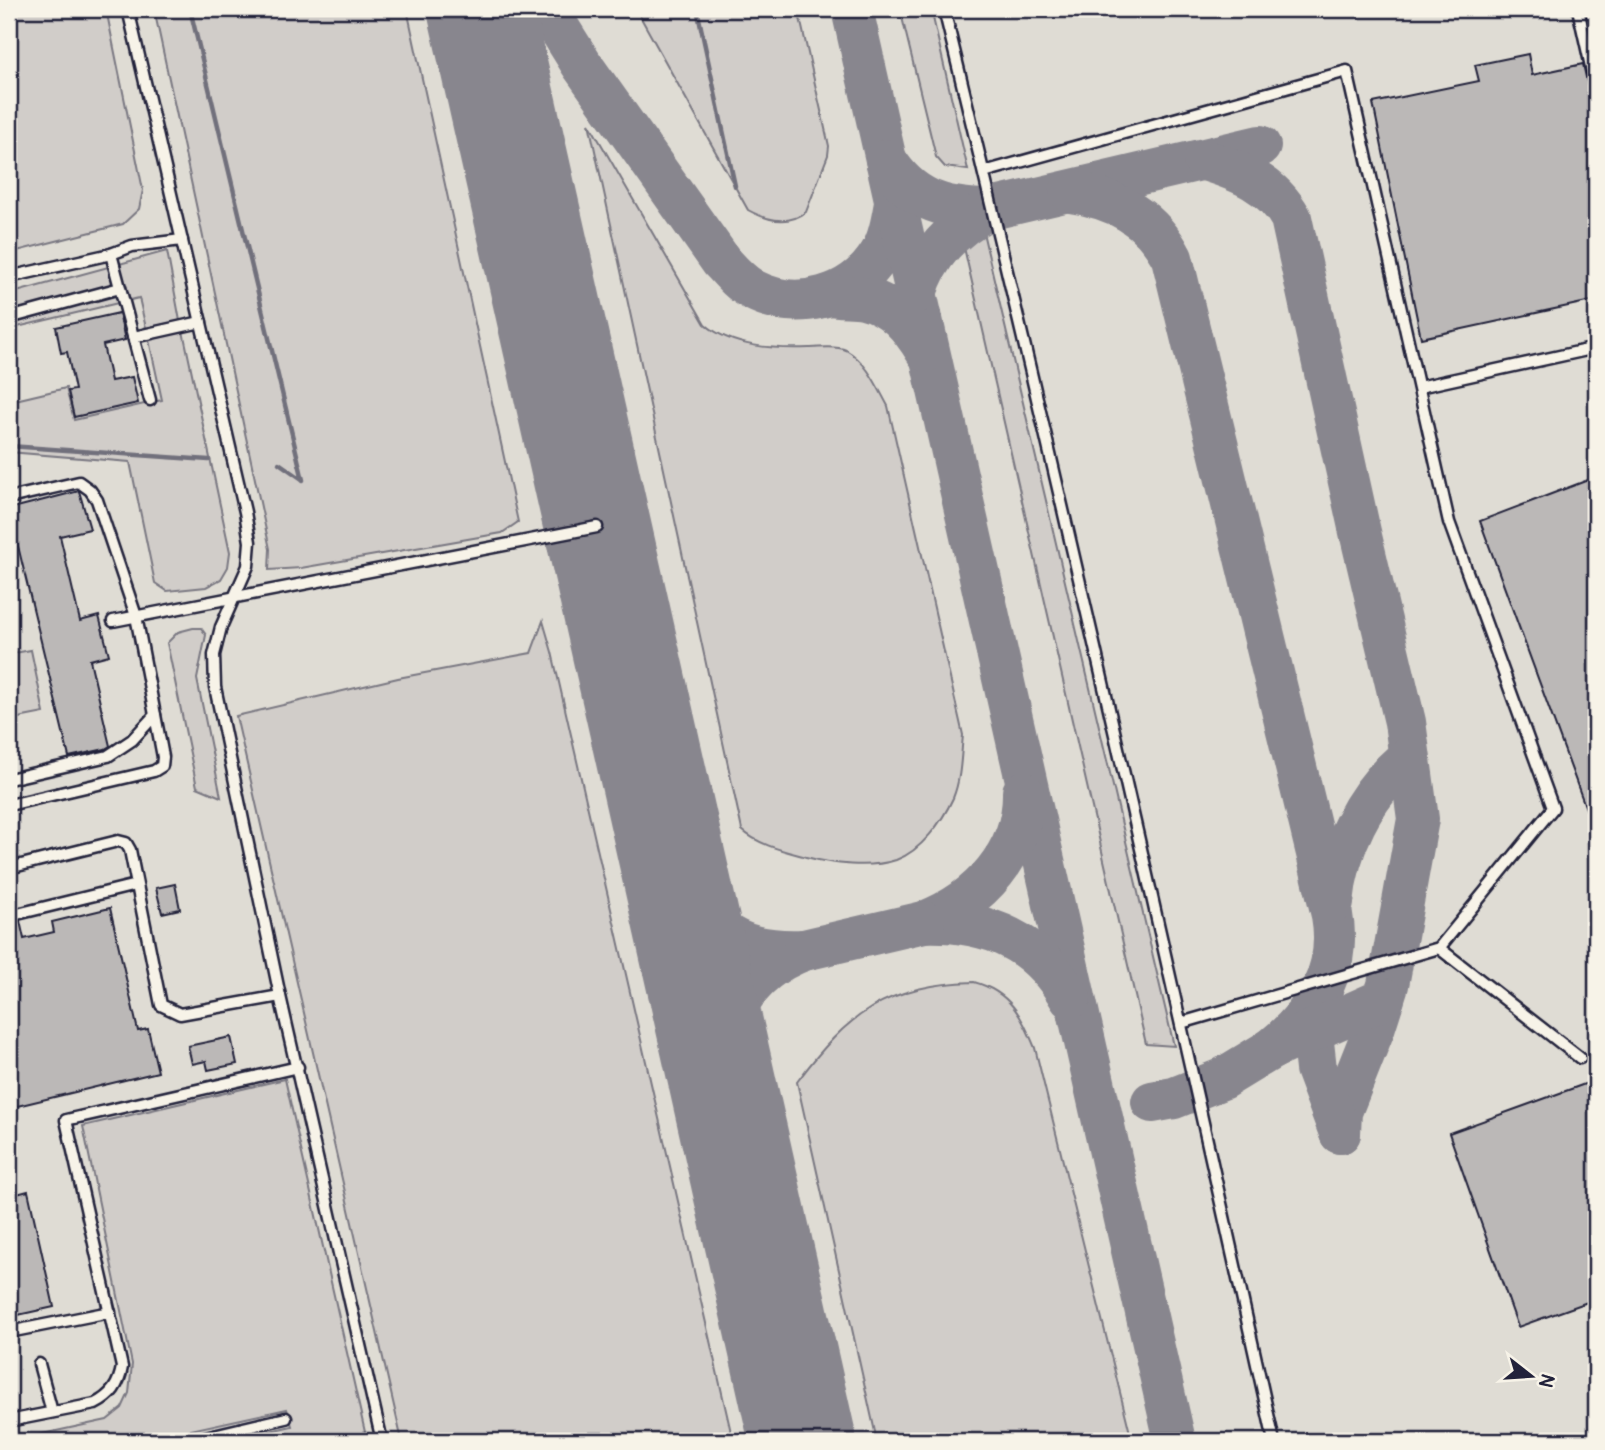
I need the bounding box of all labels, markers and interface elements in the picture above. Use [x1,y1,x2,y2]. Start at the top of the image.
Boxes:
north arrow [1496,1342,1566,1412]
text: N [1533,1371,1560,1390]

